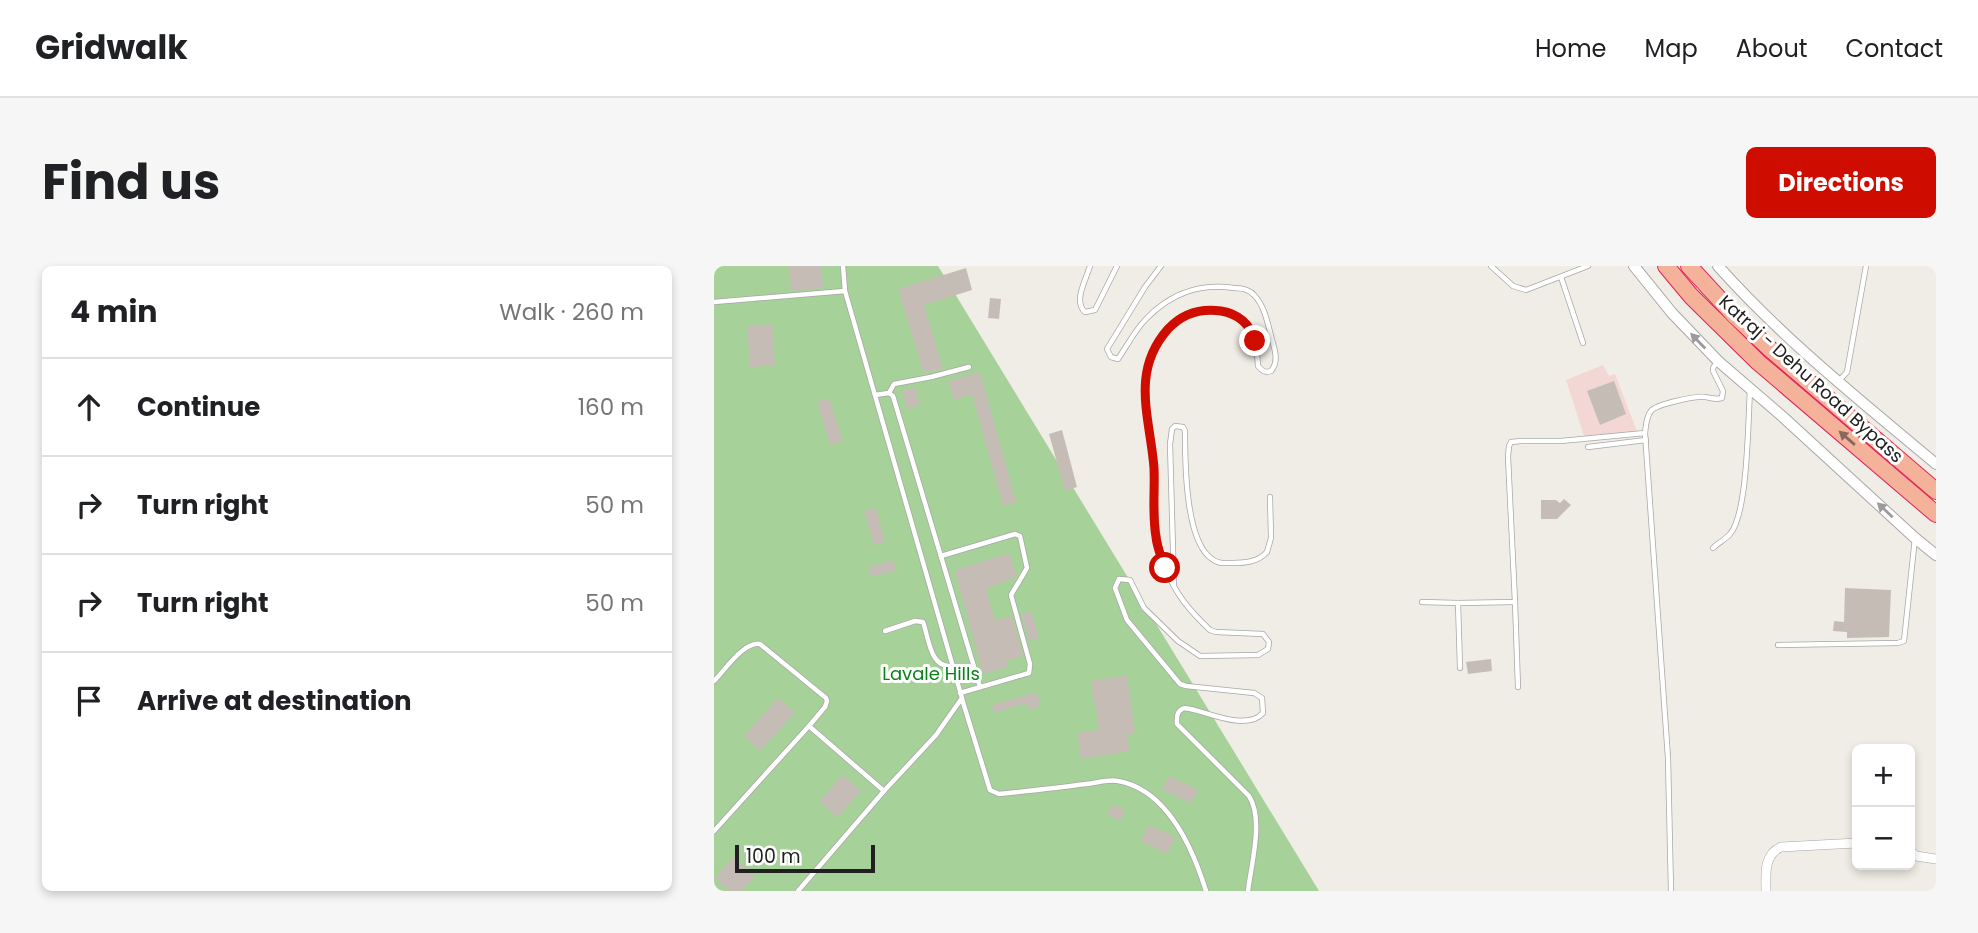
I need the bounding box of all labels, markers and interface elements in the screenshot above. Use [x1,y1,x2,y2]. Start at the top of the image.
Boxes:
text: Gridwalk [35,24,188,71]
text: Home [1535,32,1607,65]
text: Map [1645,32,1698,65]
text: About [1736,32,1807,65]
text: Contact [1845,32,1943,65]
button: Directions [1746,147,1936,218]
text: Find us [42,148,220,216]
street label: Katraj - Dehu Road Bypass [1714,289,1909,468]
text: 4 min [70,290,158,333]
text: Walk · 260 m [499,296,644,328]
route end [1239,325,1270,356]
one-way arrow [1691,333,1707,350]
icon: ahead [70,388,108,426]
text: Continue [137,389,260,425]
text: 160 m [578,391,644,423]
one-way arrow [1838,430,1856,446]
icon: right [70,486,108,524]
text: Turn right [137,487,269,523]
text: 50 m [585,489,644,521]
one-way arrow [1876,502,1894,518]
route start [1149,552,1180,583]
icon: right [70,584,108,622]
text: Turn right [137,585,269,621]
text: 50 m [585,587,644,619]
park label: Lavale Hills [882,661,980,686]
icon: arrive [70,682,108,720]
text: Arrive at destination [137,683,412,719]
map controls [1852,744,1915,870]
button: + [1852,744,1915,807]
button: − [1852,807,1915,870]
scale bar [735,842,875,874]
text: 100 m [746,843,801,870]

